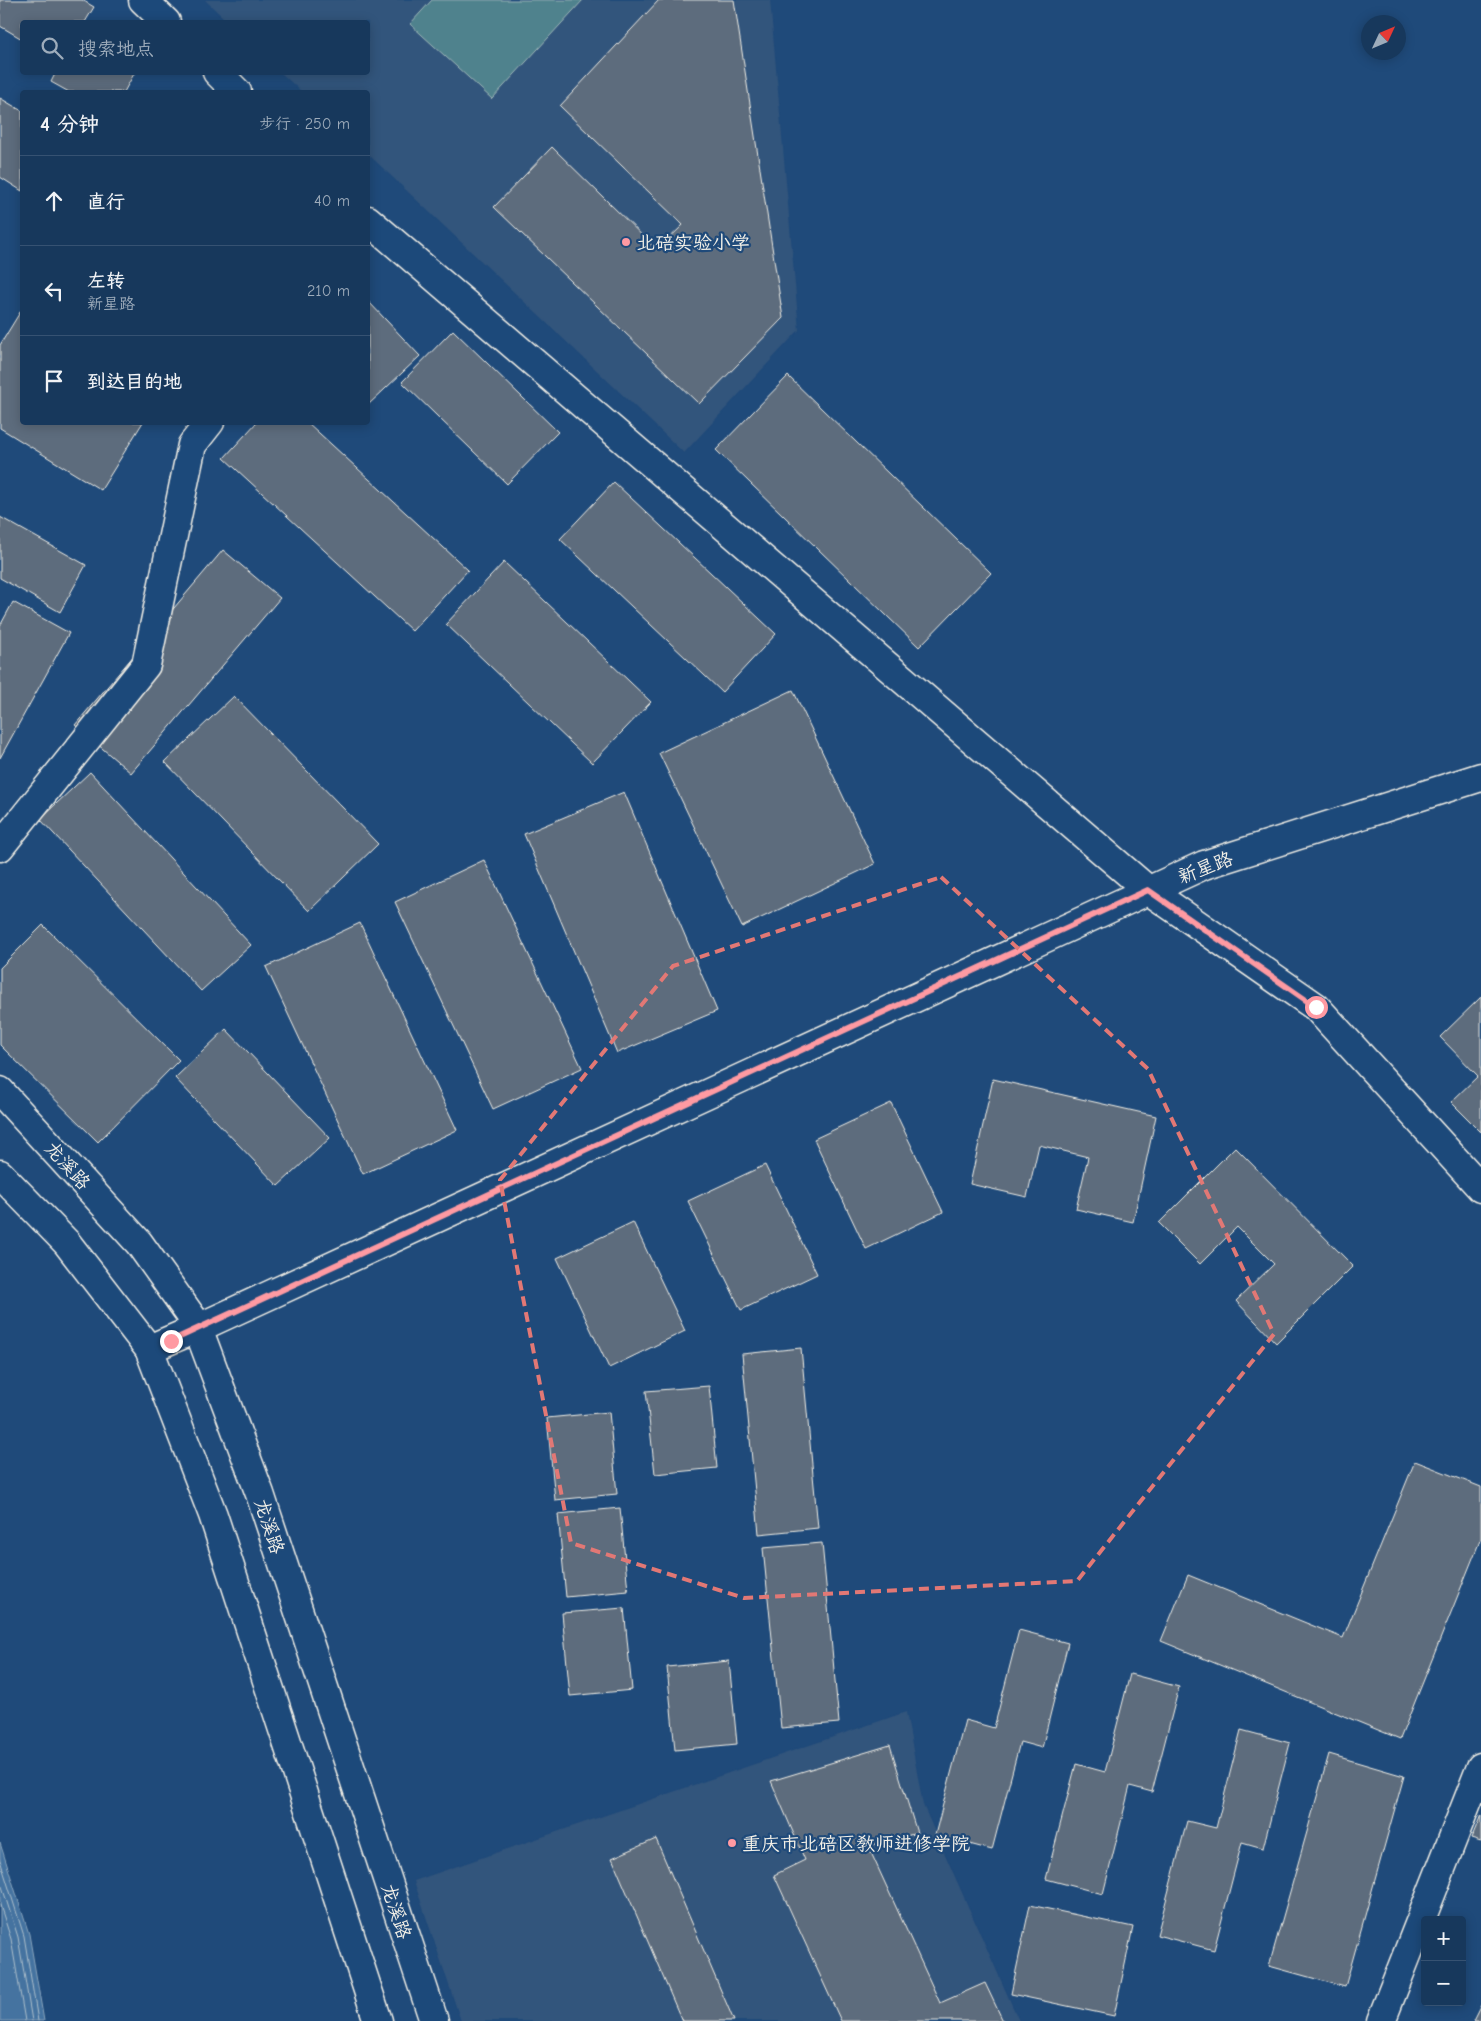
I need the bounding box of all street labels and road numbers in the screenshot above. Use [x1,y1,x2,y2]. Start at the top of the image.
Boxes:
street label: 新星路 [1175,847,1236,888]
street label: 龙溪路 [40,1137,95,1194]
street label: 龙溪路 [250,1496,288,1557]
street label: 龙溪路 [377,1881,415,1942]

